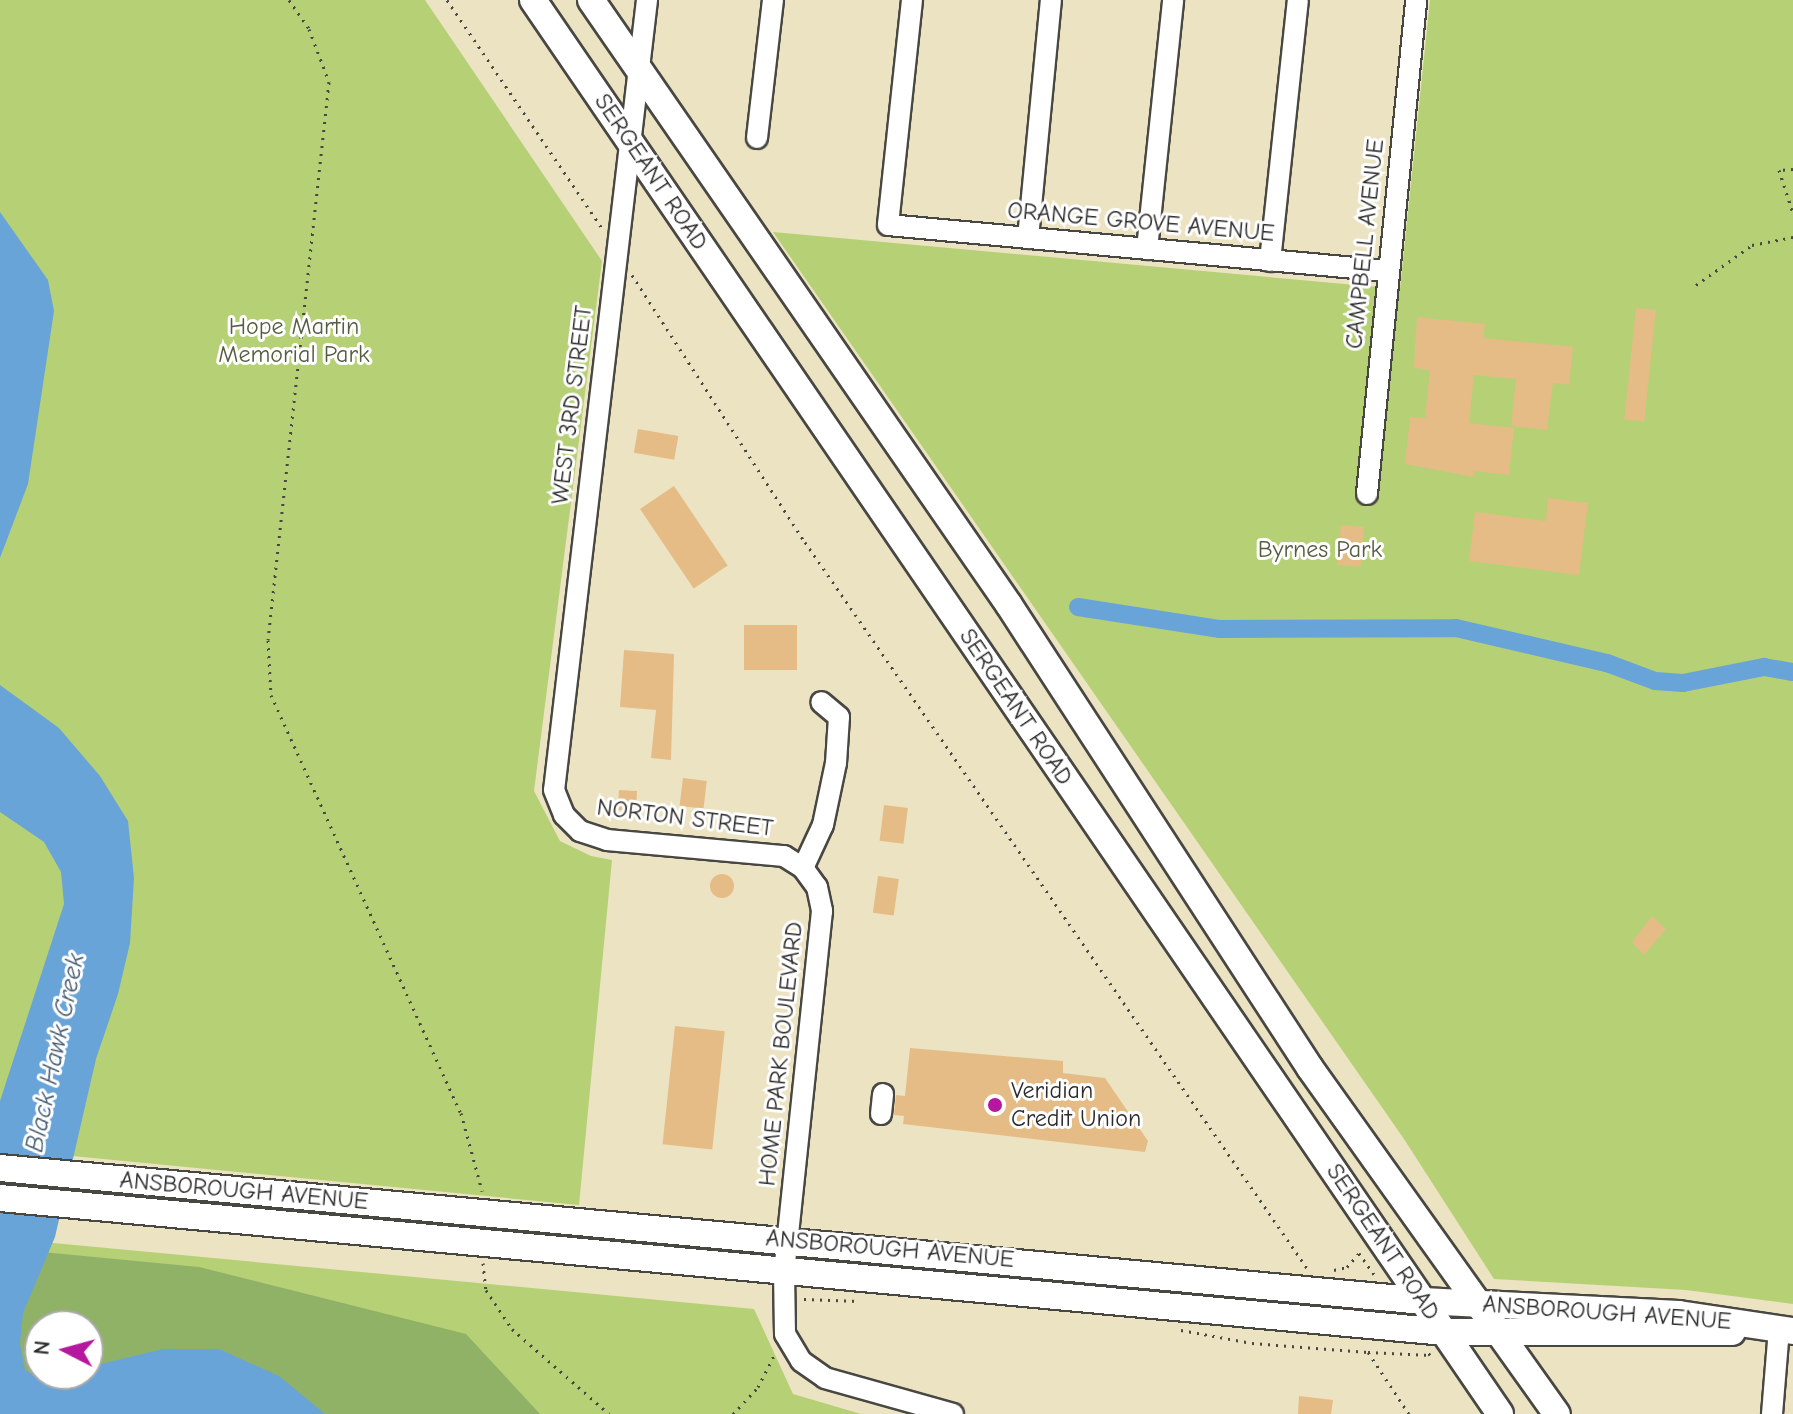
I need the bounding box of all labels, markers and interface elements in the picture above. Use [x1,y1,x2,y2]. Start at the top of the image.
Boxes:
street label: SERGEANT ROAD [588,88,714,256]
street label: CAMPBELL AVENUE [1340,138,1390,350]
street label: ORANGE GROVE AVENUE [1006,196,1276,248]
street label: WEST 3RD STREET [546,304,598,506]
park label: Hope Martin Memorial Park [218,313,370,369]
park label: Byrnes Park [1258,536,1382,564]
street label: SERGEANT ROAD [953,623,1079,791]
street label: NORTON STREET [595,793,775,843]
street label: HOME PARK BOULEVARD [753,920,809,1188]
water label: Black Hawk Creek [20,951,92,1155]
place label: Veridian Credit Union [1011,1077,1141,1133]
marker: Veridian Credit Union [986,1096,1004,1114]
street label: SERGEANT ROAD [1320,1158,1446,1326]
street label: ANSBOROUGH AVENUE [119,1166,369,1216]
street label: ANSBOROUGH AVENUE [765,1224,1015,1274]
street label: ANSBOROUGH AVENUE [1482,1290,1732,1336]
north arrow [24,1310,104,1390]
text: N [28,1339,56,1356]

